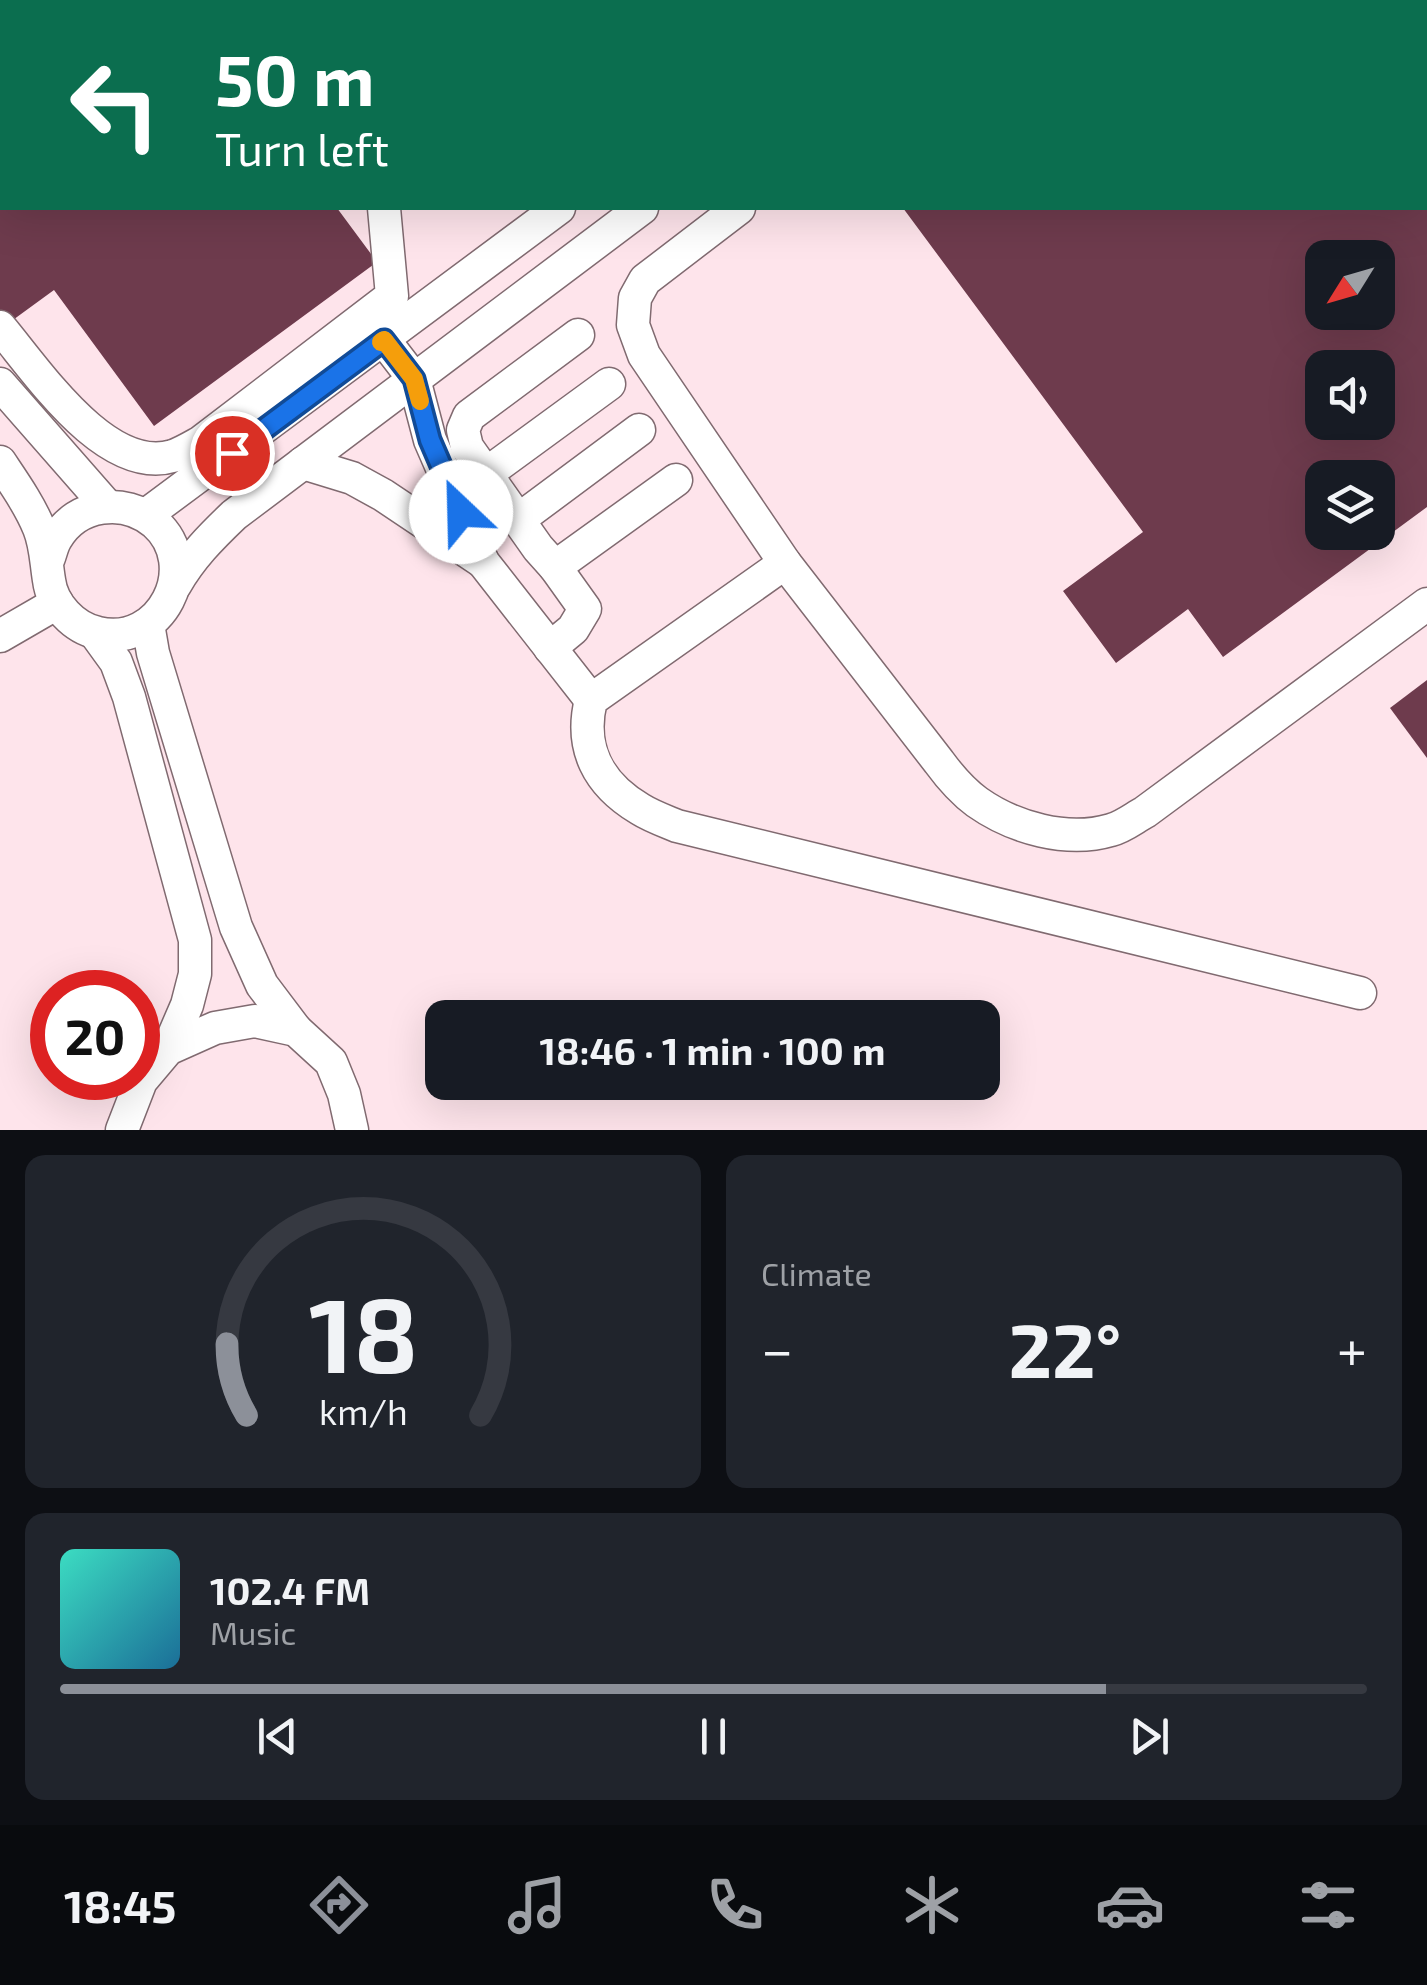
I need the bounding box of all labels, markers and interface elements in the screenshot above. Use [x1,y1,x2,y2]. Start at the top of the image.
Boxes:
text: 50 m [215,36,375,120]
icon: left [50,40,180,170]
text: Turn left [215,121,389,175]
north arrow [1305,240,1395,330]
map controls [1305,240,1395,550]
button: sound [1305,350,1395,440]
pin [190,411,275,496]
icon: arrive [205,426,260,481]
position arrow [409,460,513,564]
button: layers [1305,460,1395,550]
speed limit sign: 20 [30,970,160,1100]
text: 18:46 · 1 min · 100 m [540,1027,885,1073]
text: Climate [761,1254,872,1292]
text: 18 [308,1269,418,1394]
text: 22° [1008,1303,1121,1393]
text: − [761,1315,793,1381]
text: + [1337,1315,1367,1381]
text: km/h [319,1389,407,1432]
text: 102.4 FM [210,1567,370,1613]
text: Music [210,1613,296,1651]
icon: previous [250,1709,305,1764]
icon: pause [686,1709,741,1764]
icon: next [1122,1709,1177,1764]
icon: directions [304,1870,374,1940]
icon: music [502,1870,572,1940]
icon: phone [700,1870,770,1940]
icon: climate [897,1870,967,1940]
icon: car [1095,1870,1165,1940]
icon: filters [1293,1870,1363,1940]
text: 18:45 [64,1878,176,1932]

